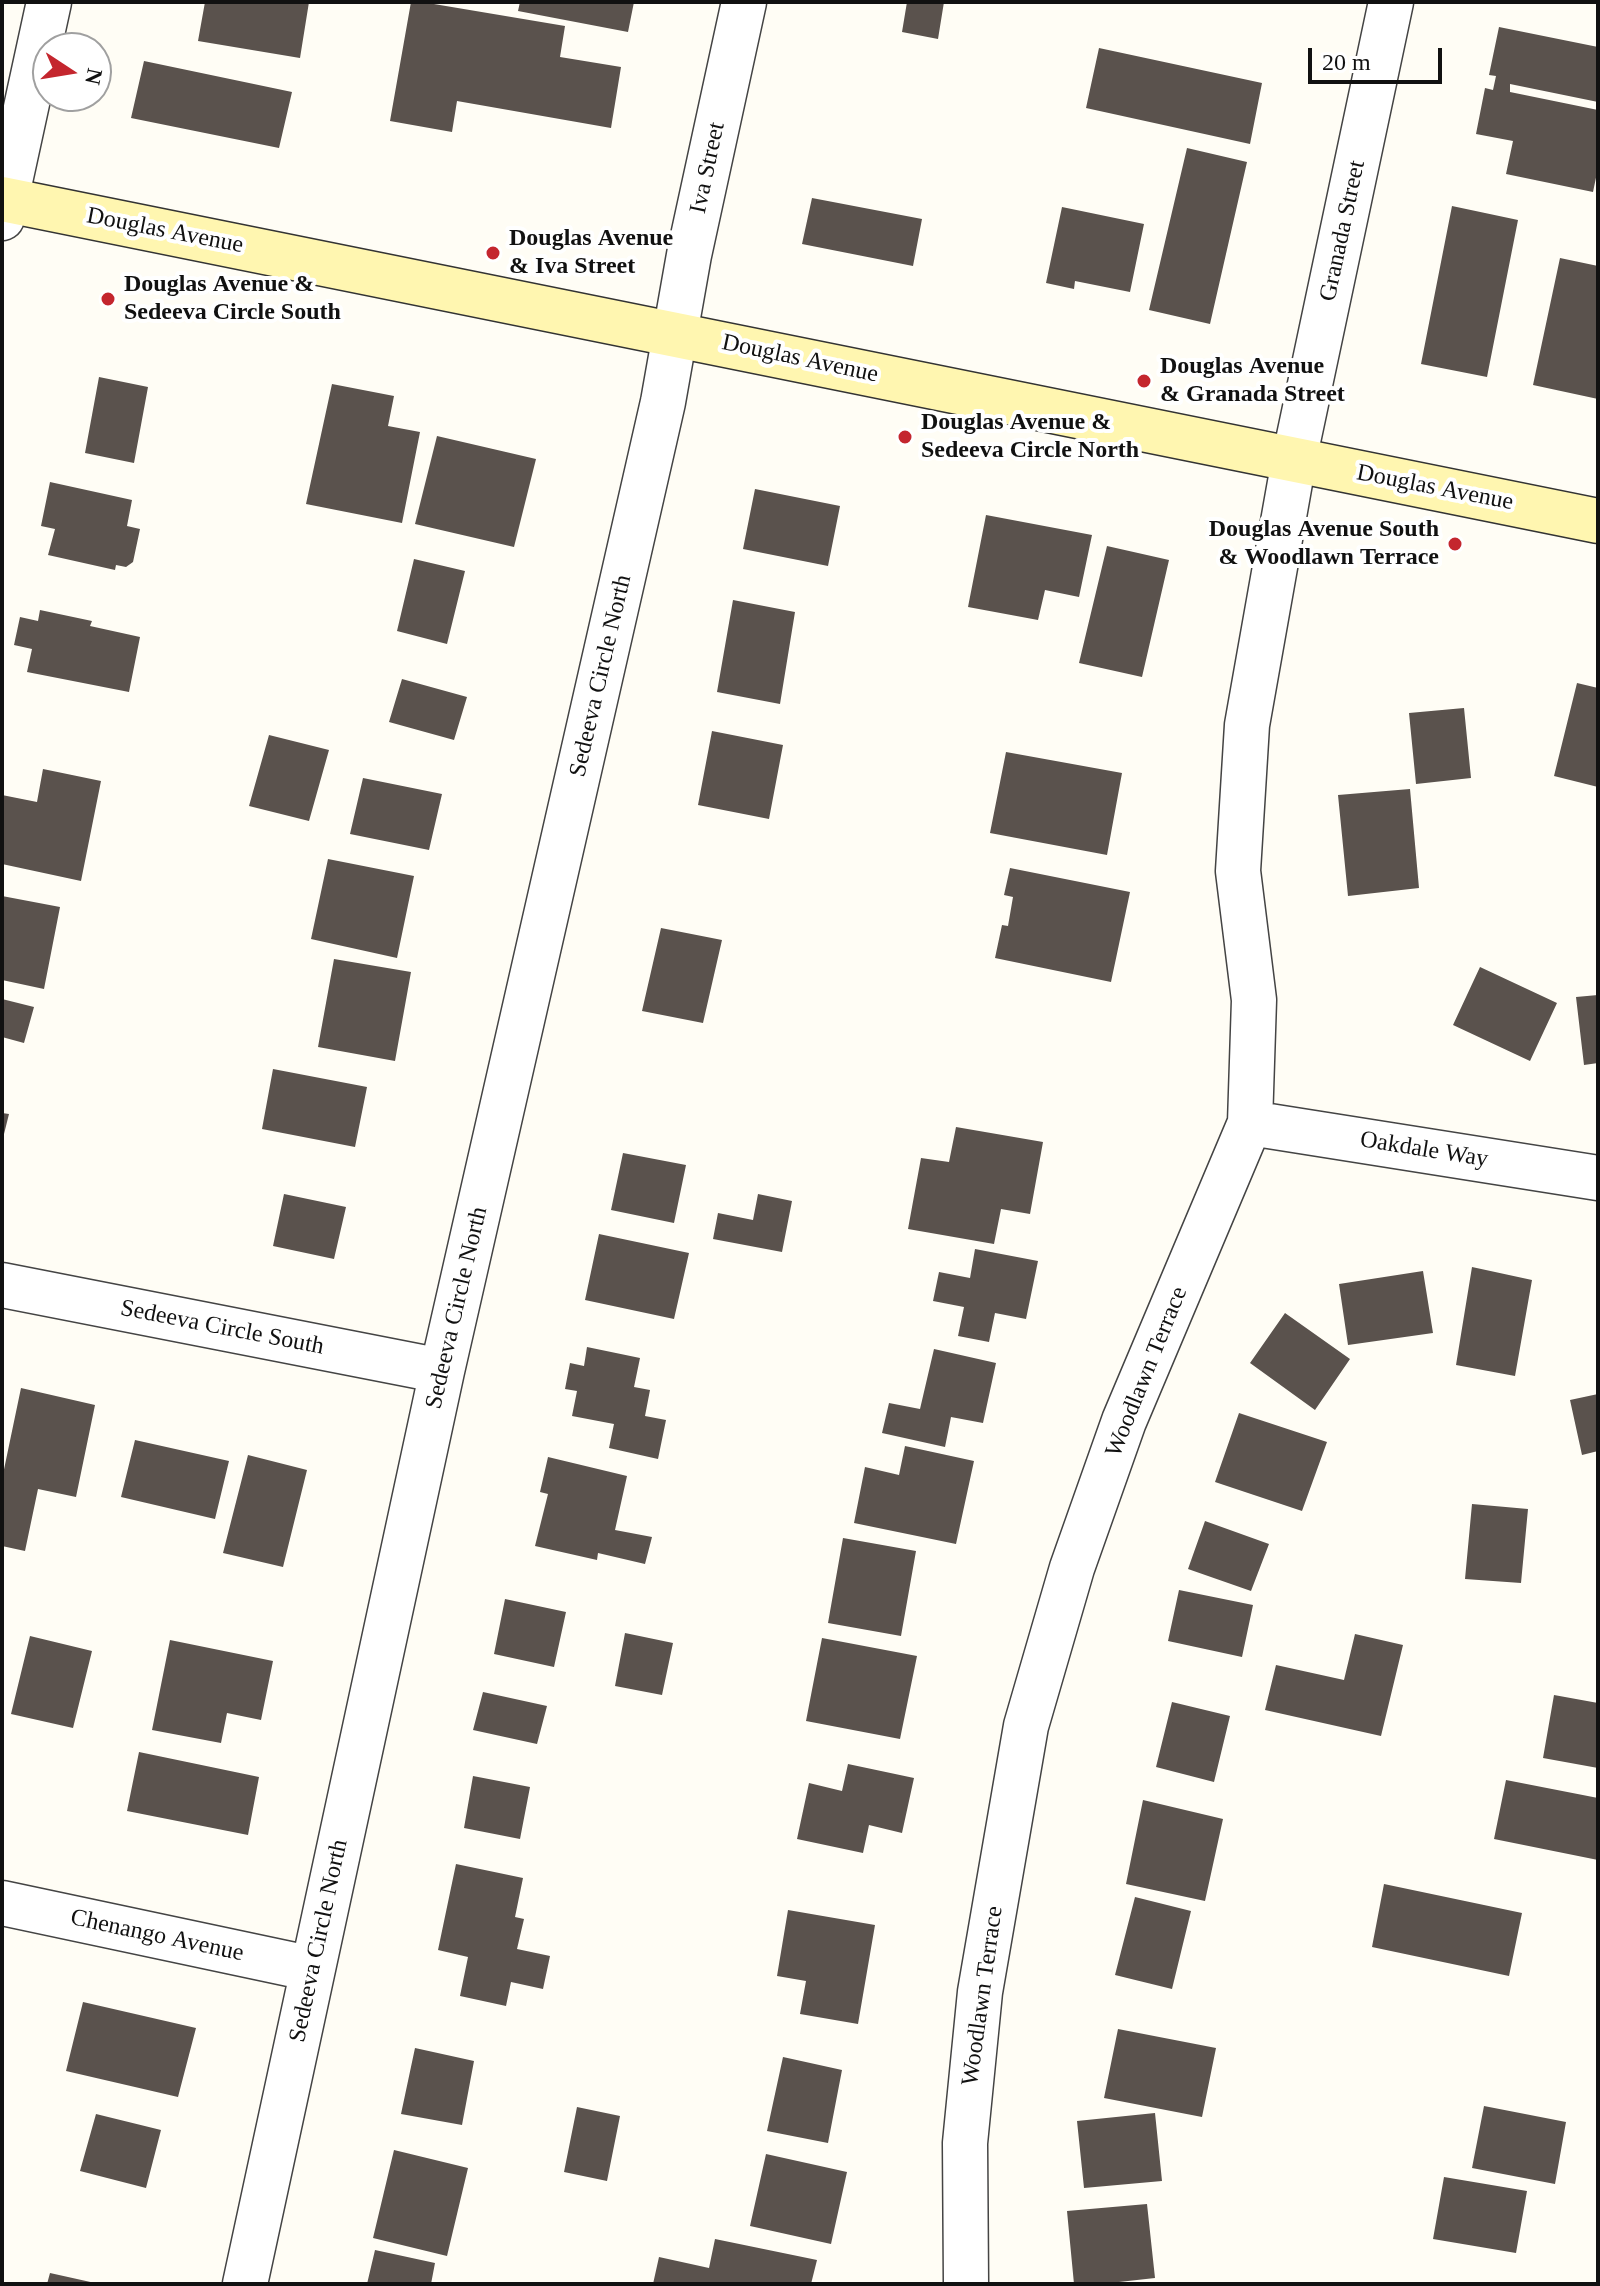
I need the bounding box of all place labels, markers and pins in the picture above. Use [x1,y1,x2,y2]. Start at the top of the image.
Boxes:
place label: Douglas Avenue & Iva Street [509,225,673,281]
marker: Douglas Avenue & Iva Street [484,244,502,262]
place label: Douglas Avenue & Sedeeva Circle South [124,271,341,327]
marker: Douglas Avenue & Sedeeva Circle South [99,290,117,308]
place label: Douglas Avenue & Granada Street [1160,353,1345,409]
marker: Douglas Avenue & Granada Street [1135,372,1153,390]
place label: Douglas Avenue & Sedeeva Circle North [921,409,1139,465]
marker: Douglas Avenue & Sedeeva Circle North [896,428,914,446]
place label: Douglas Avenue South & Woodlawn Terrace [1209,516,1439,572]
marker: Douglas Avenue South & Woodlawn Terrace [1446,535,1464,553]

